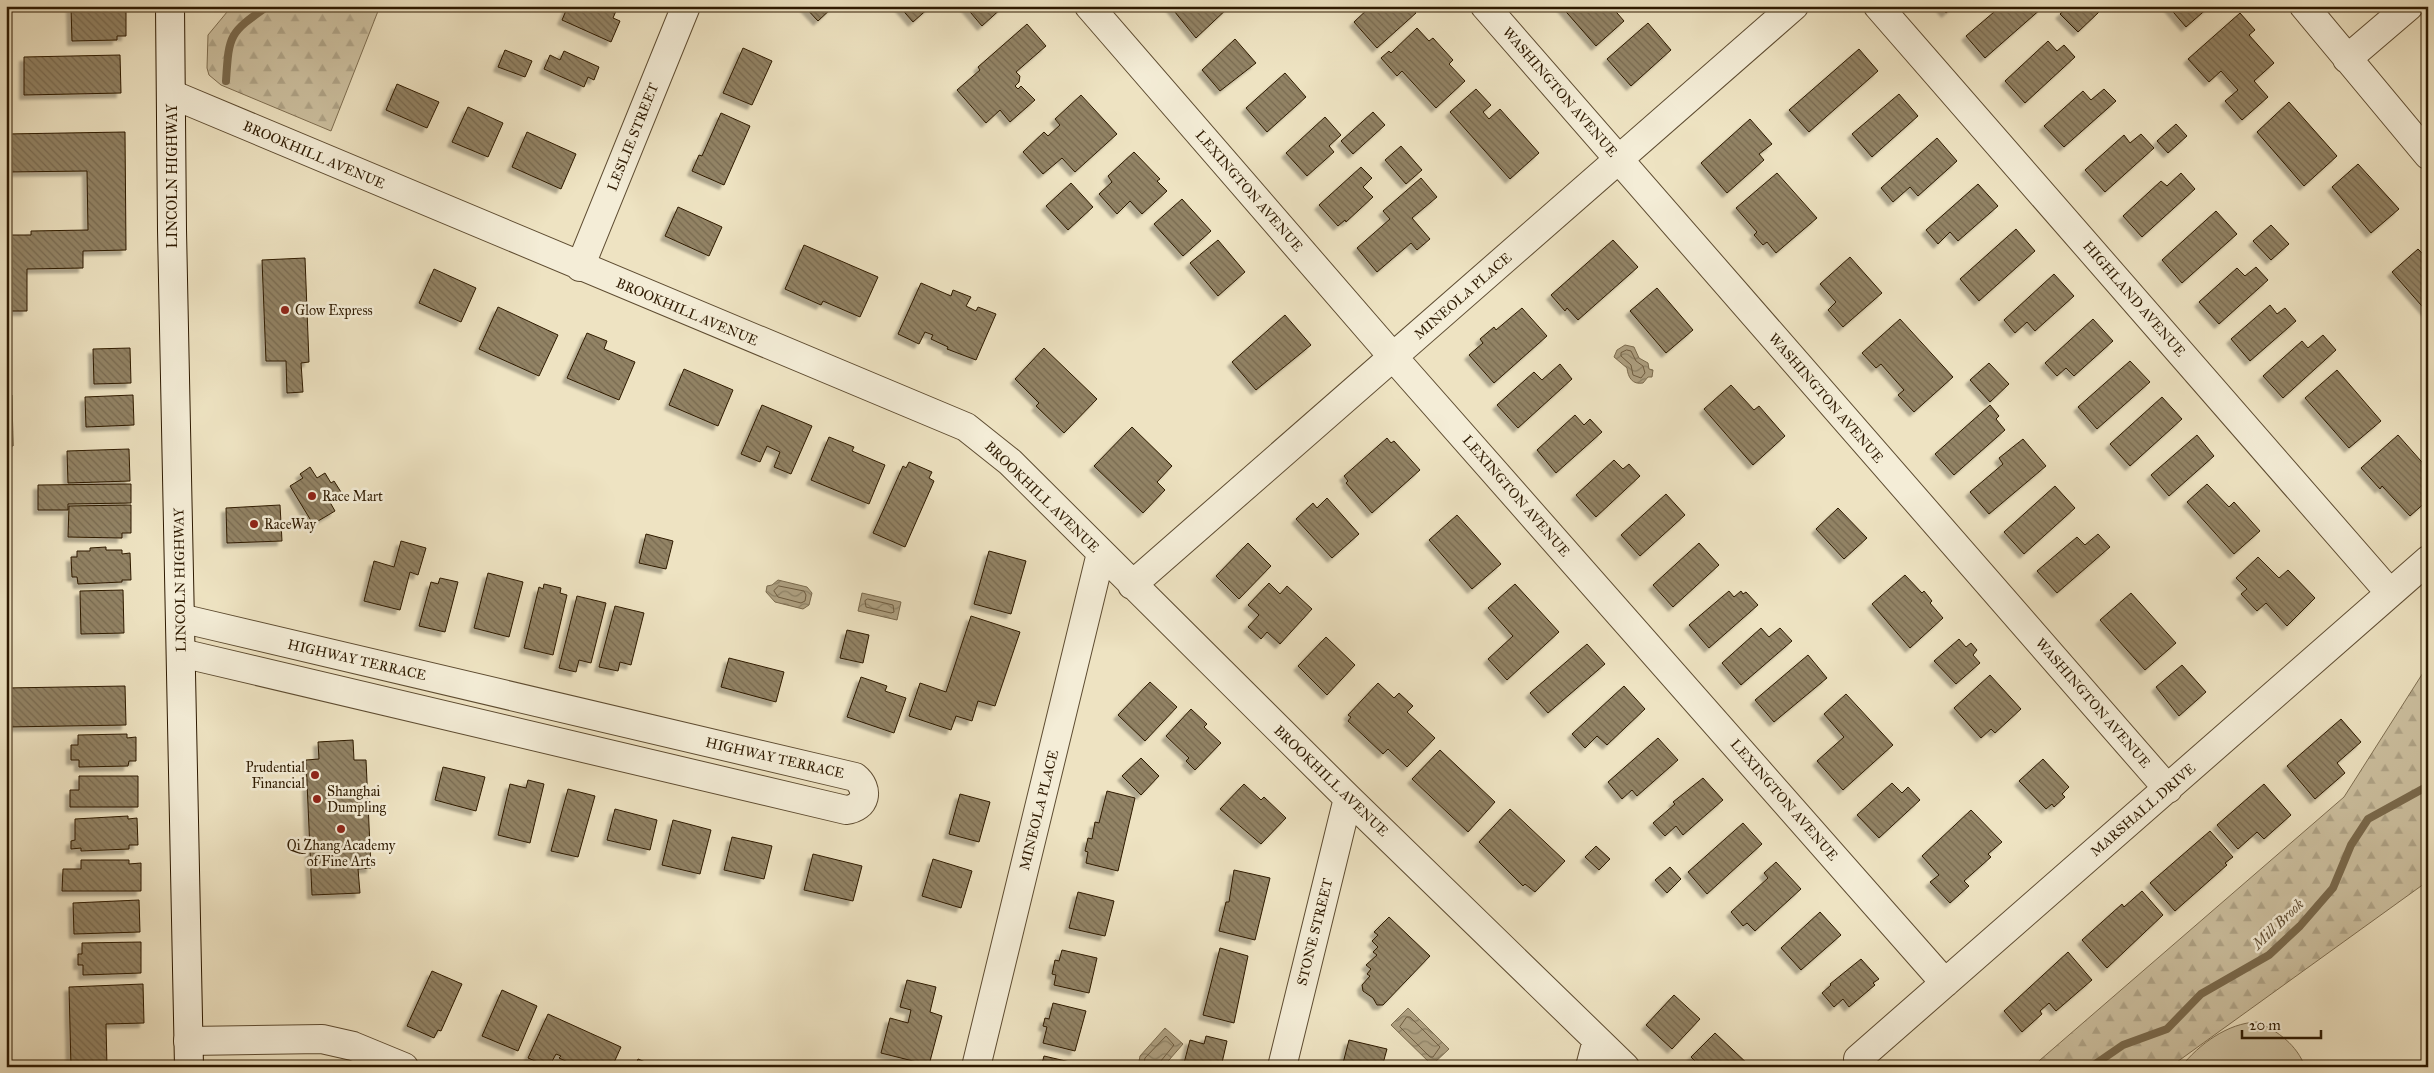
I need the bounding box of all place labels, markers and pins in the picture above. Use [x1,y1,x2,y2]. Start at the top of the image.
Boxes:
place label: Glow Express [295,302,373,319]
marker: Glow Express [279,304,291,316]
place label: Race Mart [322,488,383,505]
marker: Race Mart [306,490,318,502]
place label: RaceWay [264,516,316,533]
marker: RaceWay [248,518,260,530]
place label: Prudential Financial [245,759,305,792]
marker: Prudential Financial [309,769,321,781]
place label: Shanghai Dumpling [327,783,386,816]
marker: Shanghai Dumpling [311,793,323,805]
marker: Qi Zhang Academy of Fine Arts [335,823,347,835]
place label: Qi Zhang Academy of Fine Arts [287,837,396,870]

